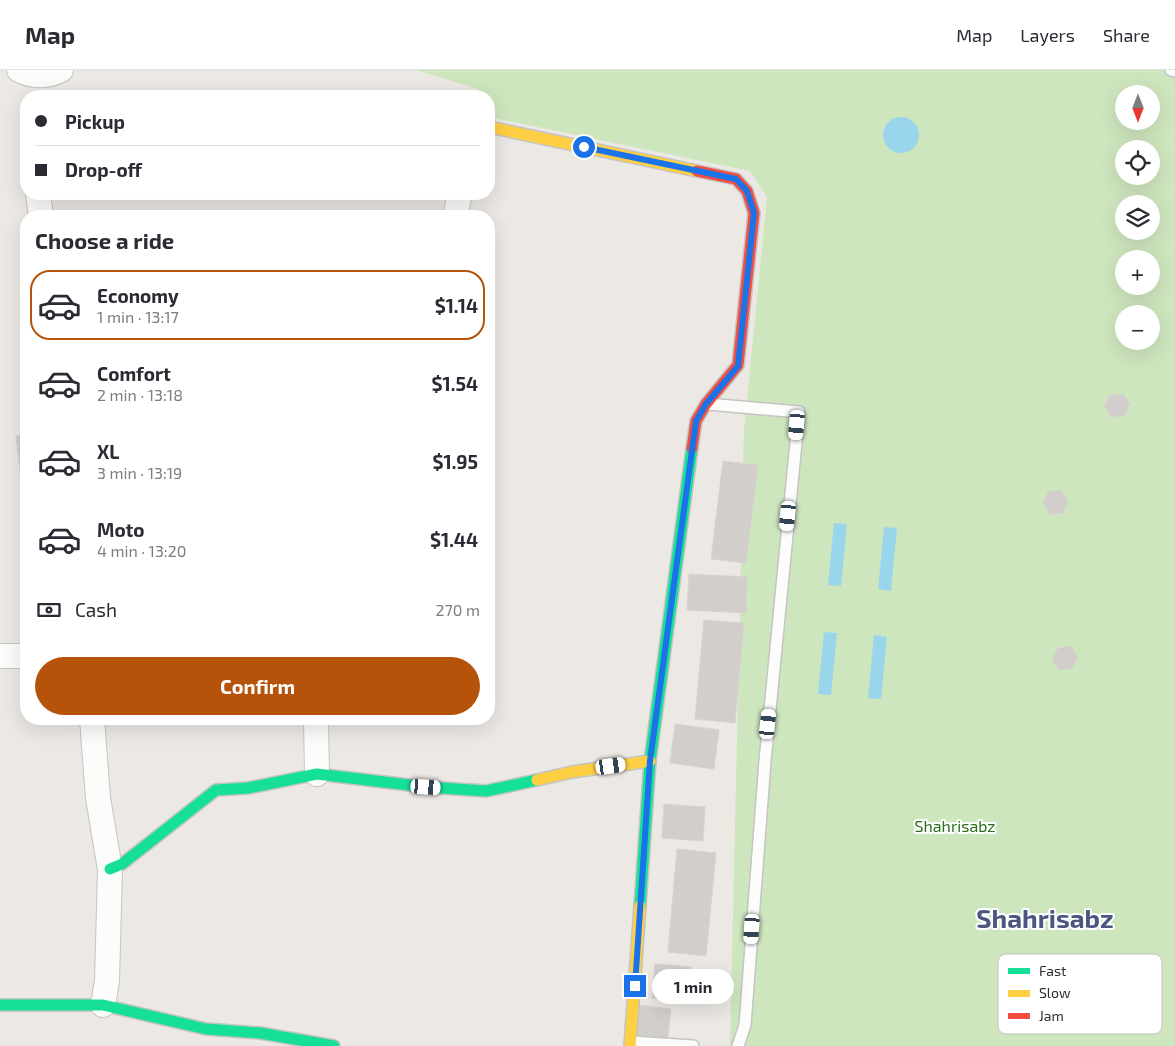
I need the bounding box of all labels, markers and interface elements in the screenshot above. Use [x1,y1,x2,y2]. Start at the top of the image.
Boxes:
text: Map [25,20,75,49]
text: Map [956,24,992,46]
text: Layers [1020,24,1075,46]
text: Share [1103,24,1150,46]
north arrow [1115,85,1160,130]
map controls [1115,85,1160,350]
text: Pickup [65,110,125,133]
route start [573,136,595,158]
button: locate [1115,140,1160,185]
text: Drop-off [65,158,142,181]
button: layers [1115,195,1160,240]
text: Choose a ride [35,227,174,253]
button: + [1115,250,1160,295]
icon: car [37,283,82,328]
text: Economy [97,284,179,307]
text: $1.14 [435,294,478,317]
button: − [1115,305,1160,350]
text: 1 min · 13:17 [97,307,179,326]
icon: car [37,361,82,406]
text: Comfort [97,362,171,385]
text: $1.54 [432,372,478,395]
text: 2 min · 13:18 [97,385,183,404]
car [788,409,805,441]
icon: car [37,439,82,484]
text: XL [97,440,119,463]
text: $1.95 [432,450,478,473]
text: 3 min · 13:19 [97,463,182,482]
car [778,500,797,532]
icon: car [37,517,82,562]
text: Moto [97,518,145,541]
text: $1.44 [430,528,478,551]
text: 4 min · 13:20 [97,541,186,560]
icon: cash [35,596,63,624]
text: Cash [75,598,117,621]
text: 270 m [436,600,480,619]
button: Confirm [35,657,480,715]
car [758,708,777,740]
car [595,756,626,776]
car [410,778,441,796]
park label: Shahrisabz [915,816,995,835]
district label: Shahrisabz [976,902,1114,933]
car [743,914,760,944]
legend [998,954,1162,1034]
text: Fast [1039,962,1066,979]
callout: 1 min [652,968,735,1004]
route end [624,975,646,997]
text: 1 min [674,977,712,996]
text: Slow [1039,984,1071,1001]
text: Jam [1039,1007,1064,1024]

